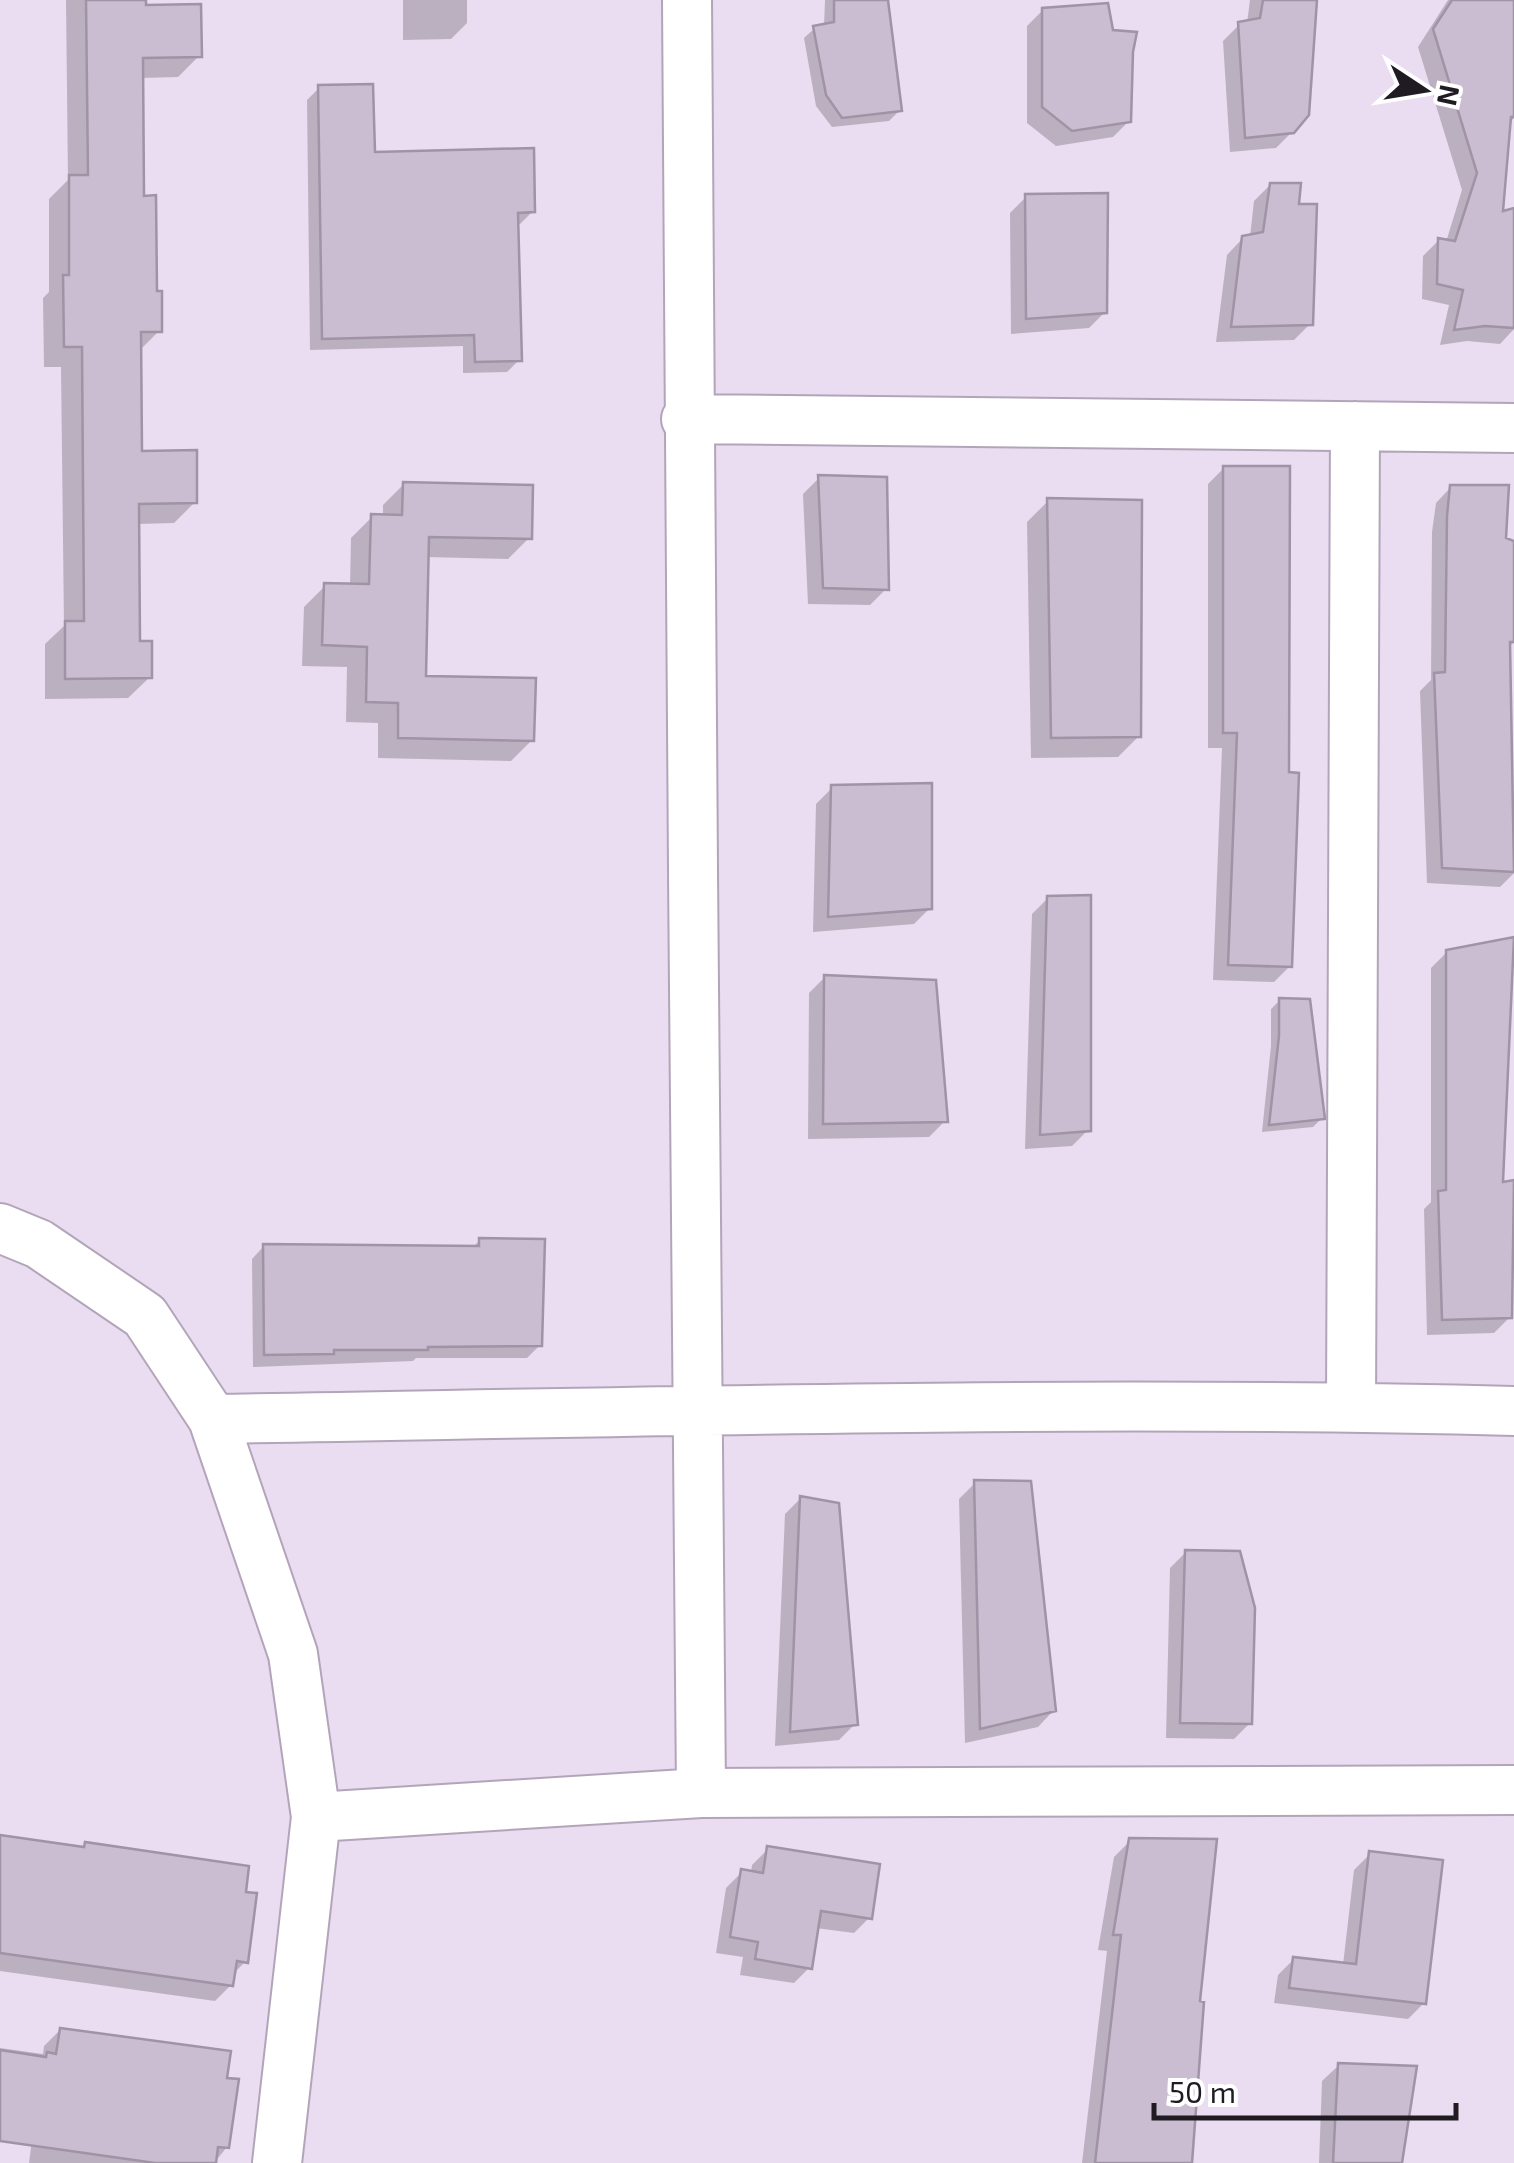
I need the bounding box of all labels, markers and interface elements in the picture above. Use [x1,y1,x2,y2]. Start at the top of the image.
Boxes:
north arrow [1374,40,1474,140]
text: N [1431,82,1468,109]
scale bar [1154,2058,1456,2120]
text: 50 m [1169,2073,1236,2109]

